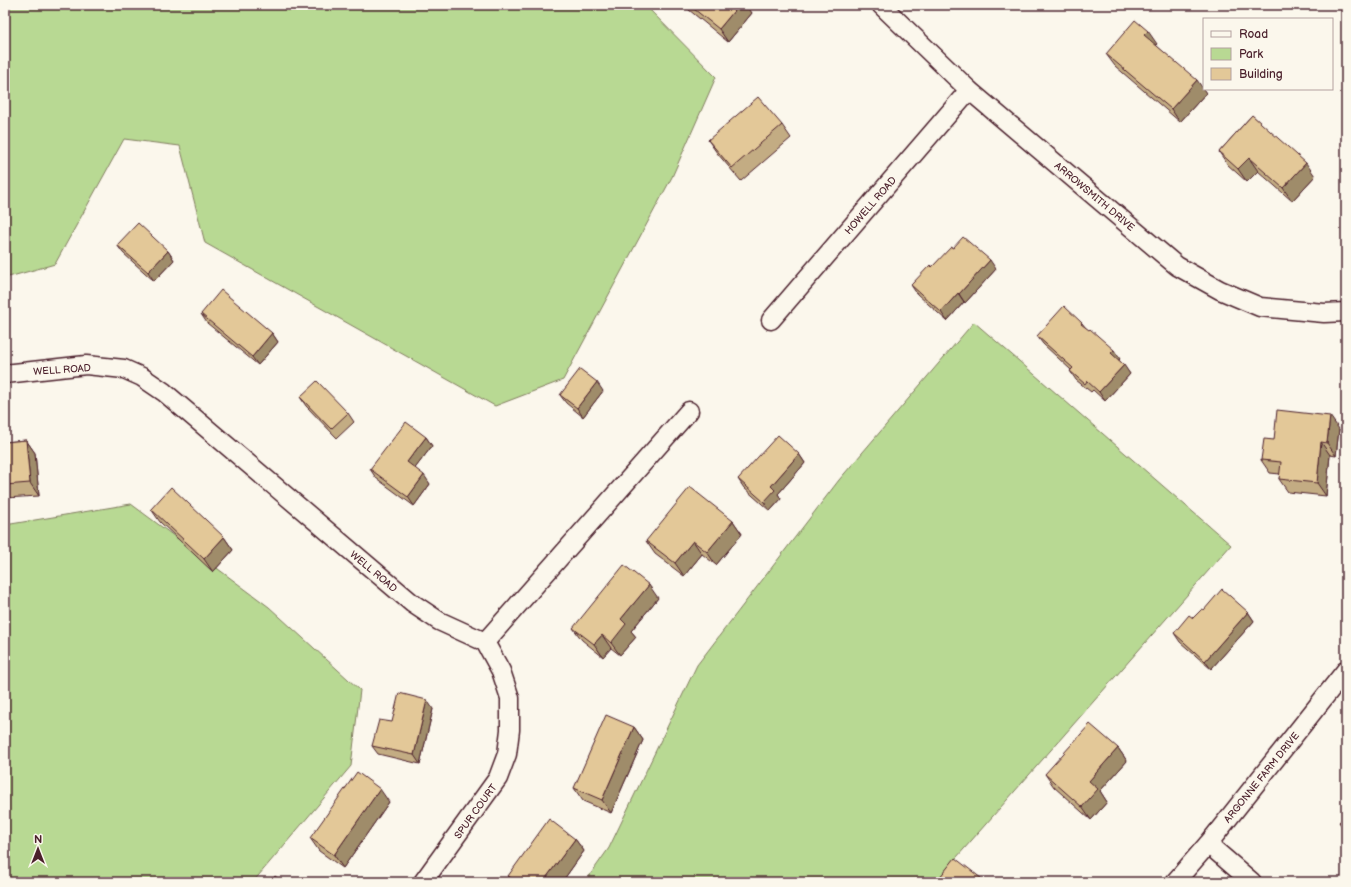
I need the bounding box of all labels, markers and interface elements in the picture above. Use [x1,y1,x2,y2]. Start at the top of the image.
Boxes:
legend [1203,18,1333,90]
text: Road [1239,27,1268,42]
text: Park [1239,47,1263,62]
text: Building [1239,67,1283,82]
street label: ARROWSMITH DRIVE [1052,160,1137,234]
street label: HOWELL ROAD [842,174,899,237]
street label: WELL ROAD [33,362,91,378]
street label: WELL ROAD [347,549,399,595]
street label: ARGONNE FARM DRIVE [1222,730,1302,825]
street label: SPUR COURT [452,782,500,841]
north arrow [18,829,58,869]
text: N [34,833,42,846]

